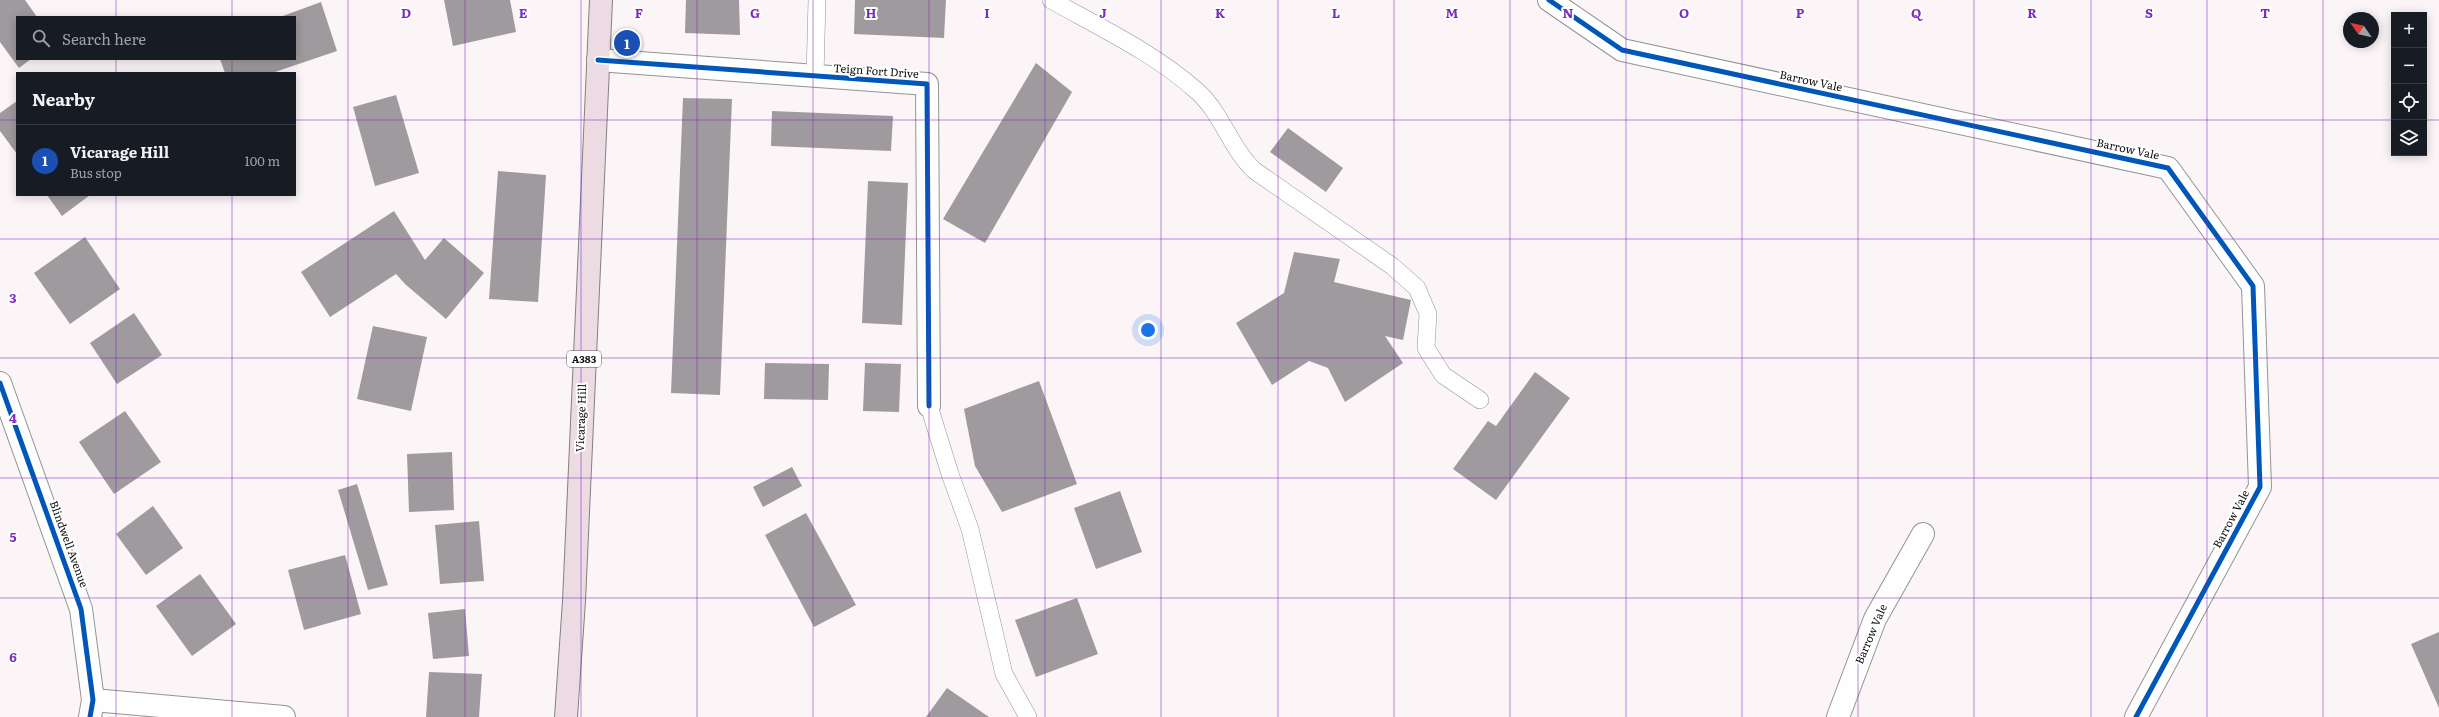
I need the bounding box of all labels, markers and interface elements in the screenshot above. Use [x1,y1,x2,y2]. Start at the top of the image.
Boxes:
text: D [401,3,411,22]
text: E [519,3,528,22]
text: F [635,3,643,22]
text: G [750,3,760,22]
text: H [866,3,877,22]
text: I [984,3,990,22]
text: J [1099,3,1107,22]
text: K [1215,3,1226,22]
text: L [1332,3,1340,22]
text: M [1446,3,1459,22]
text: N [1563,3,1574,22]
text: O [1679,3,1689,22]
text: P [1796,3,1805,22]
text: Q [1911,3,1923,22]
text: R [2027,3,2037,22]
text: S [2145,3,2153,22]
text: T [2260,3,2270,22]
north arrow [2343,12,2379,48]
map controls [2391,12,2427,156]
button: + [2391,12,2427,48]
search box [16,16,296,60]
icon: search [30,27,52,49]
text: Search here [62,27,146,50]
pin: 1 [614,28,640,58]
button: − [2391,48,2427,84]
street label: Teign Fort Drive [833,59,920,81]
street label: Barrow Vale [1778,66,1844,95]
button: locate [2391,84,2427,120]
text: Nearby [32,86,95,111]
button: layers [2391,120,2427,156]
street label: Barrow Vale [2095,134,2161,163]
text: Vicarage Hill [70,140,169,163]
text: 1 [42,151,48,170]
text: 100 m [244,151,280,170]
text: Bus stop [70,163,122,182]
text: 3 [9,288,17,307]
your location [1138,320,1158,340]
road number: A383 [567,351,601,367]
street label: Vicarage Hill [571,383,589,452]
text: 4 [9,408,17,427]
street label: Barrow Vale [2208,486,2252,551]
street label: Blindwell Avenue [47,498,93,590]
text: 5 [9,527,17,546]
street label: Barrow Vale [1850,601,1890,666]
text: 6 [9,647,17,666]

